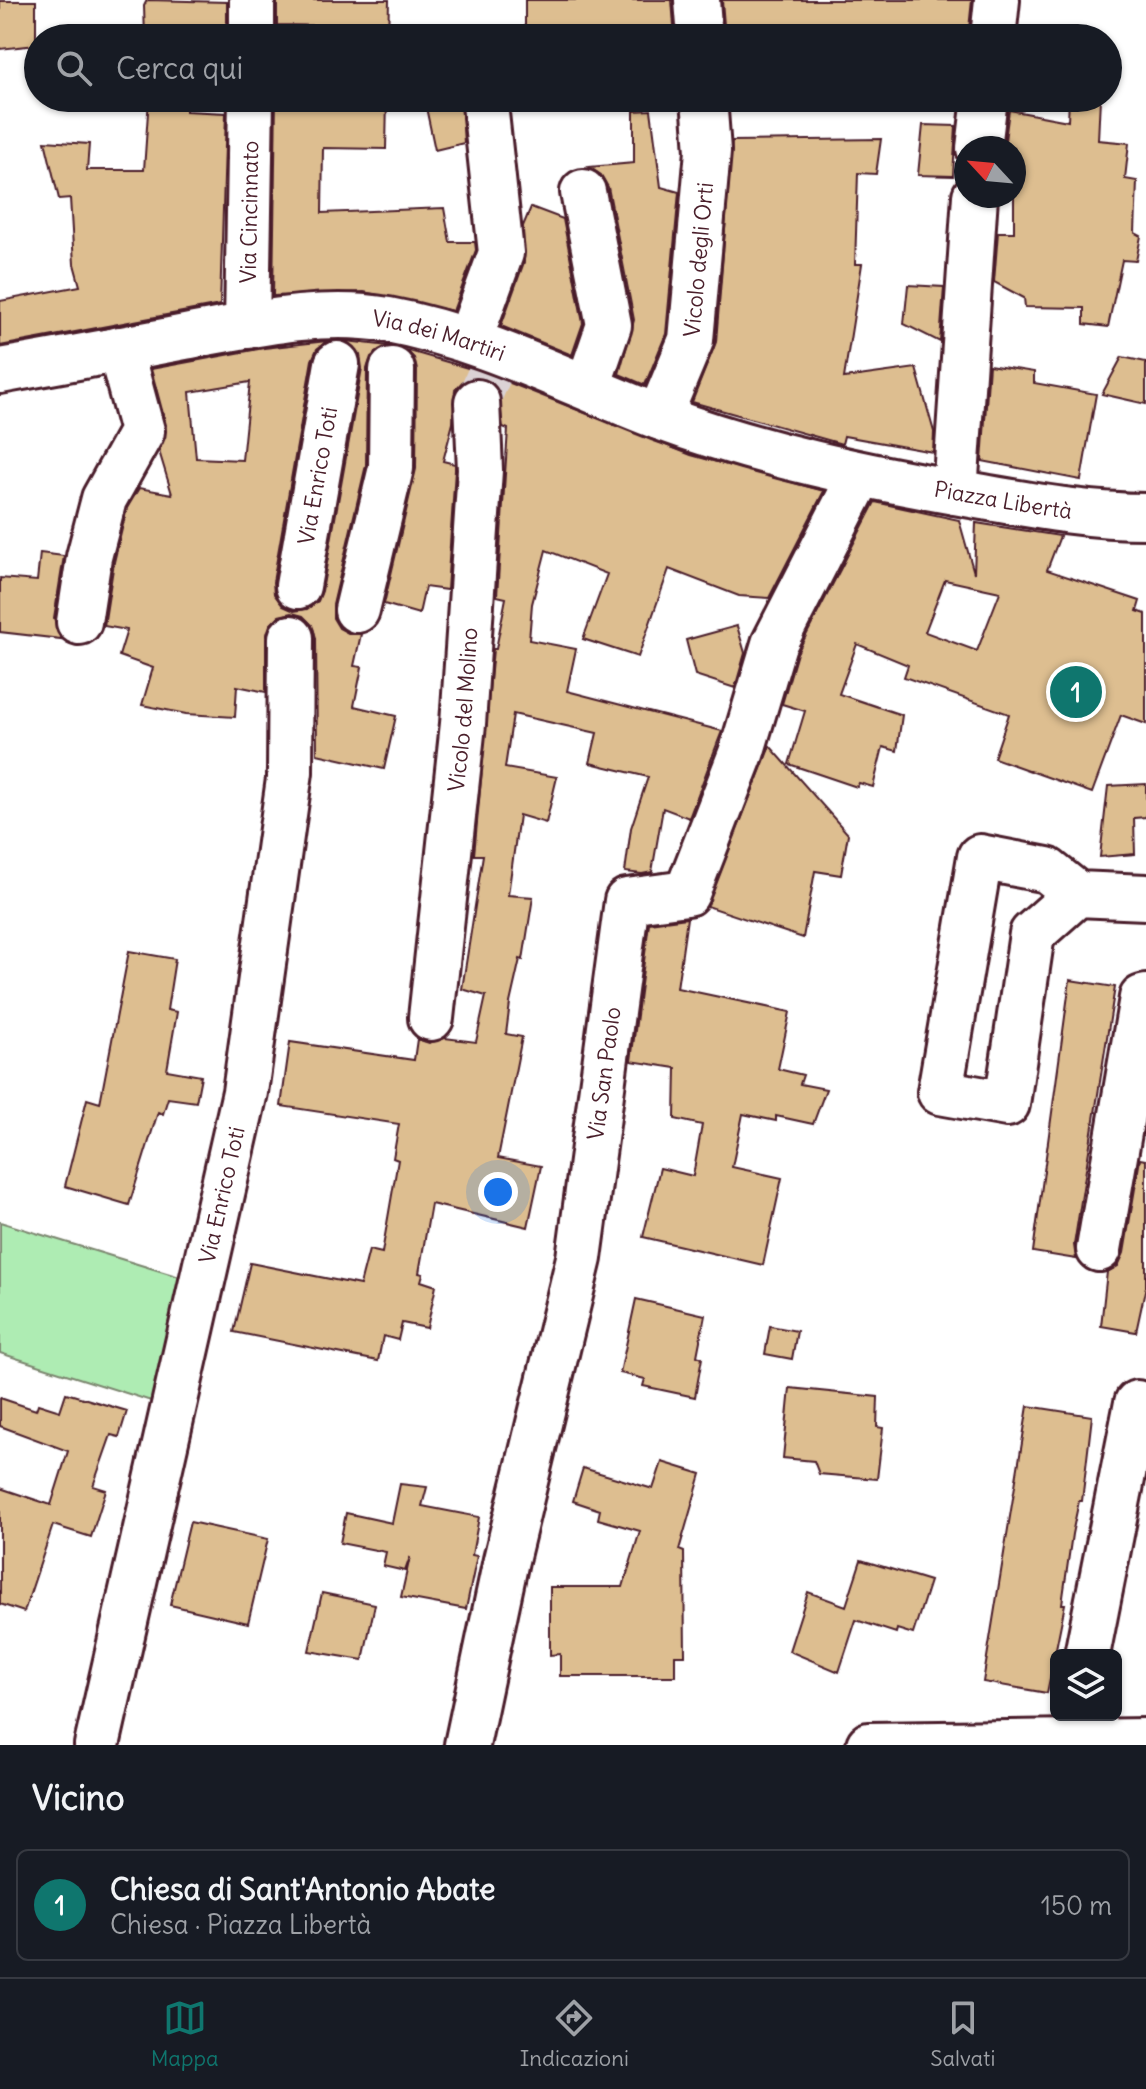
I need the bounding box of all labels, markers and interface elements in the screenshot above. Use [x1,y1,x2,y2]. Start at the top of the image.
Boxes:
search box [24,24,1122,112]
icon: search [52,46,96,90]
text: Cerca qui [116,49,243,87]
north arrow [954,136,1026,208]
street label: Via Cincinnato [234,140,264,284]
street label: Vicolo degli Orti [677,181,719,338]
street label: Via dei Martiri [371,304,509,367]
street label: Via Enrico Toti [292,405,343,547]
street label: Piazza Libertà [932,475,1074,525]
street label: Vicolo del Molino [442,627,483,793]
pin: 1 [1050,662,1102,722]
street label: Via San Paolo [581,1005,627,1142]
street label: Via Enrico Toti [193,1124,251,1266]
your location [478,1172,518,1212]
map controls [1050,1649,1122,1721]
button: layers [1050,1649,1122,1721]
text: Vicino [32,1776,125,1819]
text: Chiesa di Sant'Antonio Abate [110,1870,495,1908]
text: 1 [55,1889,65,1922]
text: 150 m [1041,1889,1112,1922]
text: Chiesa · Piazza Libertà [110,1908,371,1941]
tab: Mappa [151,1996,219,2072]
tab: Indicazioni [520,1996,629,2072]
tab: Salvati [930,1996,995,2072]

